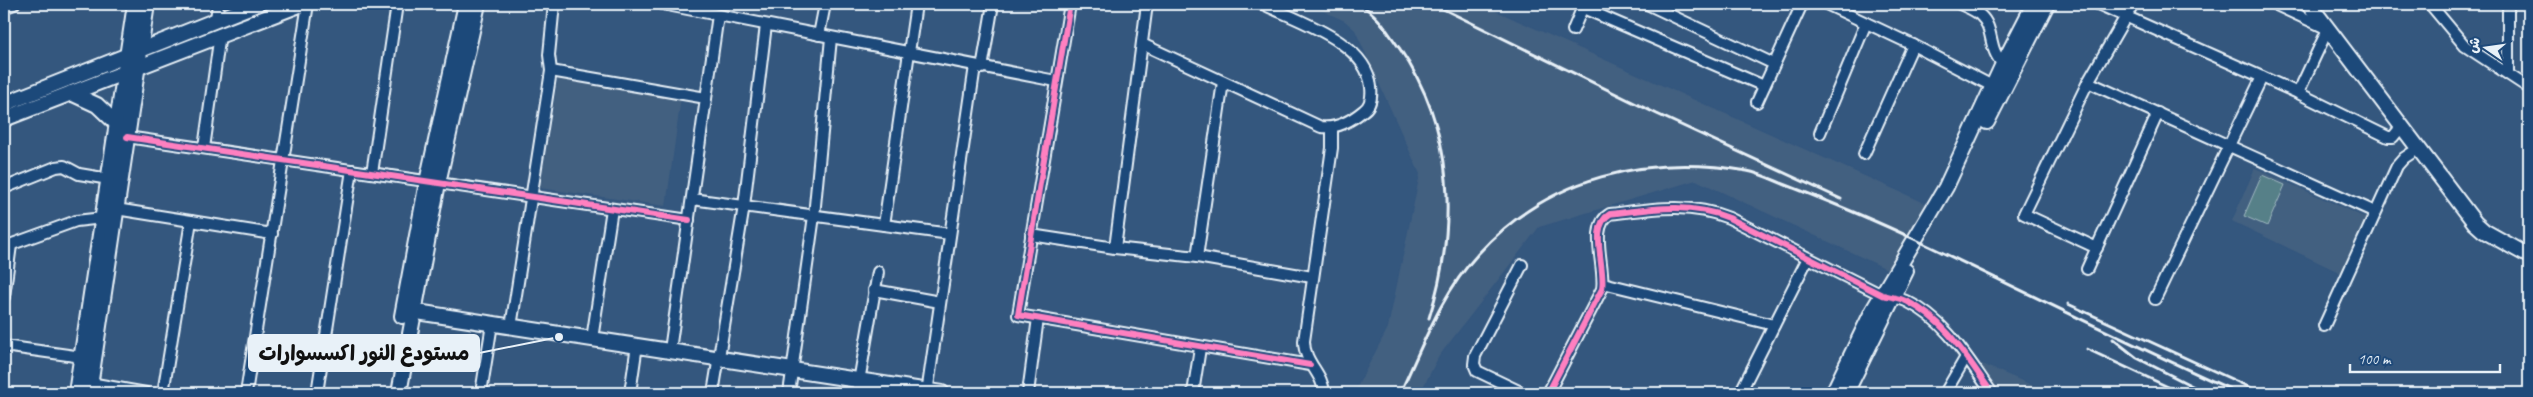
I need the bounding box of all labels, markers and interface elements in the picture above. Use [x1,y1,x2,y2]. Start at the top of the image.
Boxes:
north arrow [2460,22,2510,72]
text: ش [2464,36,2484,55]
callout: مستودع النور اكسسوارات [249,335,479,371]
text: مستودع النور اكسسوارات [259,340,469,367]
scale bar [2350,342,2500,374]
text: 100 m [2358,350,2392,369]

